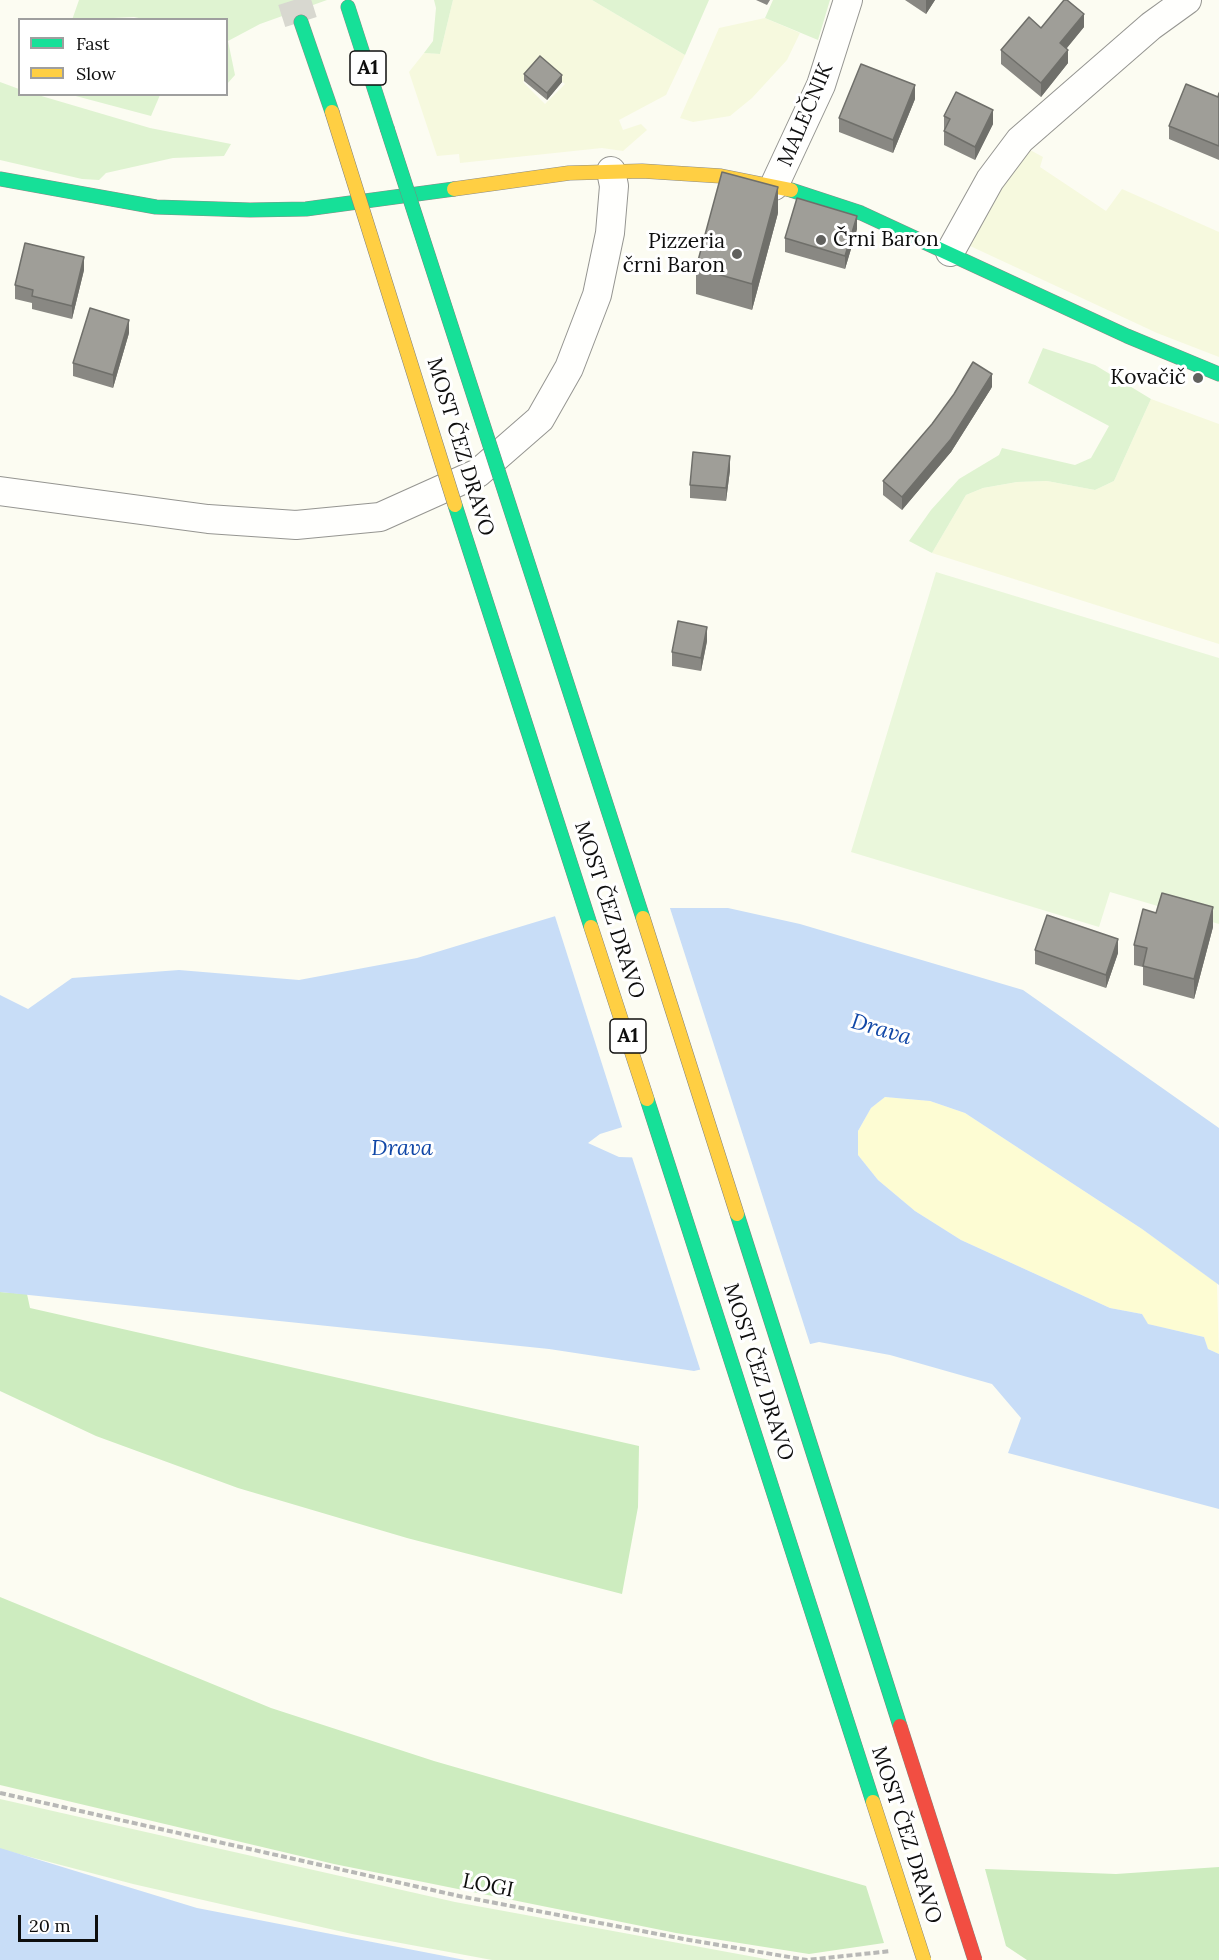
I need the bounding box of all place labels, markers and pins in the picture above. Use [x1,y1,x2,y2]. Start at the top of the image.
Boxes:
place label: Črni Baron [833,227,939,253]
place label: Pizzeria črni Baron [623,229,725,279]
marker: Črni Baron [814,233,828,247]
marker: Pizzeria črni Baron [730,247,744,261]
place label: Kovačič [1110,365,1186,391]
marker: Kovačič [1191,371,1205,385]

